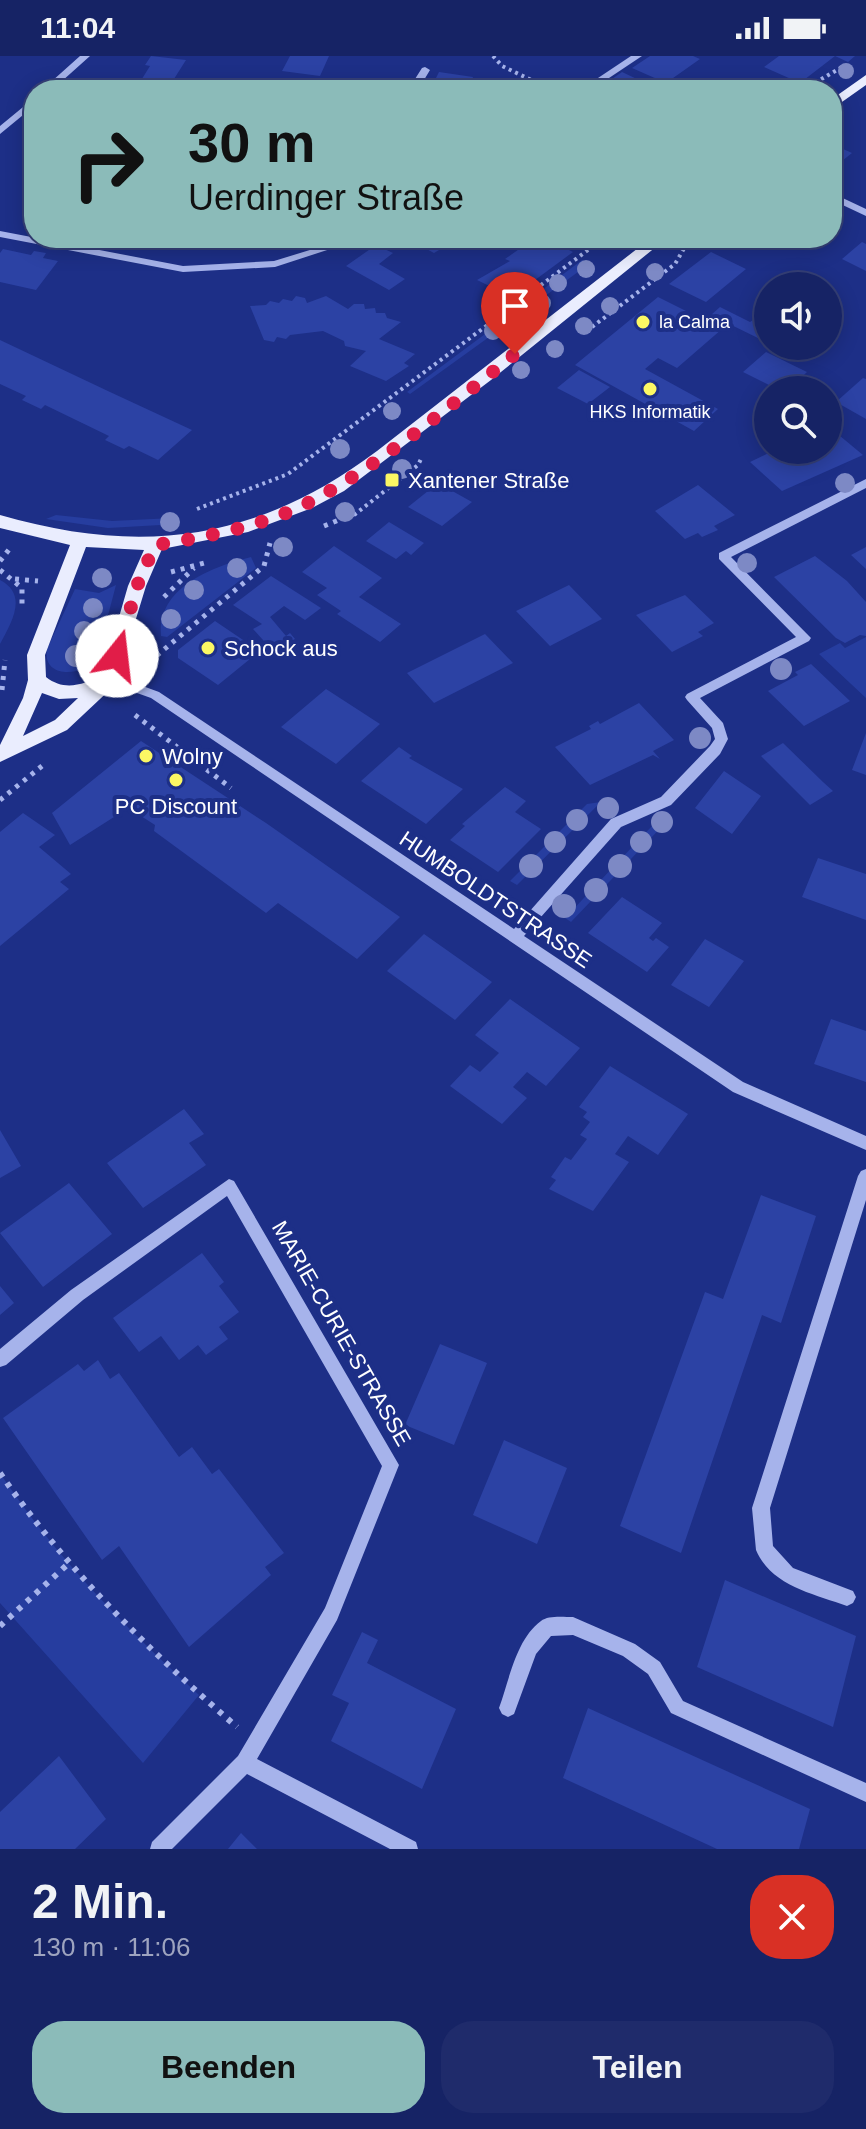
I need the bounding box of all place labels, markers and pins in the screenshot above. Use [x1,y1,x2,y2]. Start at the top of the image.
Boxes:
pin [481,272,549,354]
place label: la Calma [659,312,731,332]
marker: la Calma [634,313,652,331]
marker: HKS Informatik [641,380,659,398]
place label: HKS Informatik [589,402,712,422]
place label: Xantener Straße [408,468,569,493]
marker: Xantener Straße [383,471,401,489]
place label: Schock aus [224,636,338,661]
marker: Schock aus [199,639,217,657]
place label: Wolny [162,744,223,769]
marker: Wolny [137,747,155,765]
marker: PC Discount [167,771,185,789]
place label: PC Discount [115,794,237,819]

